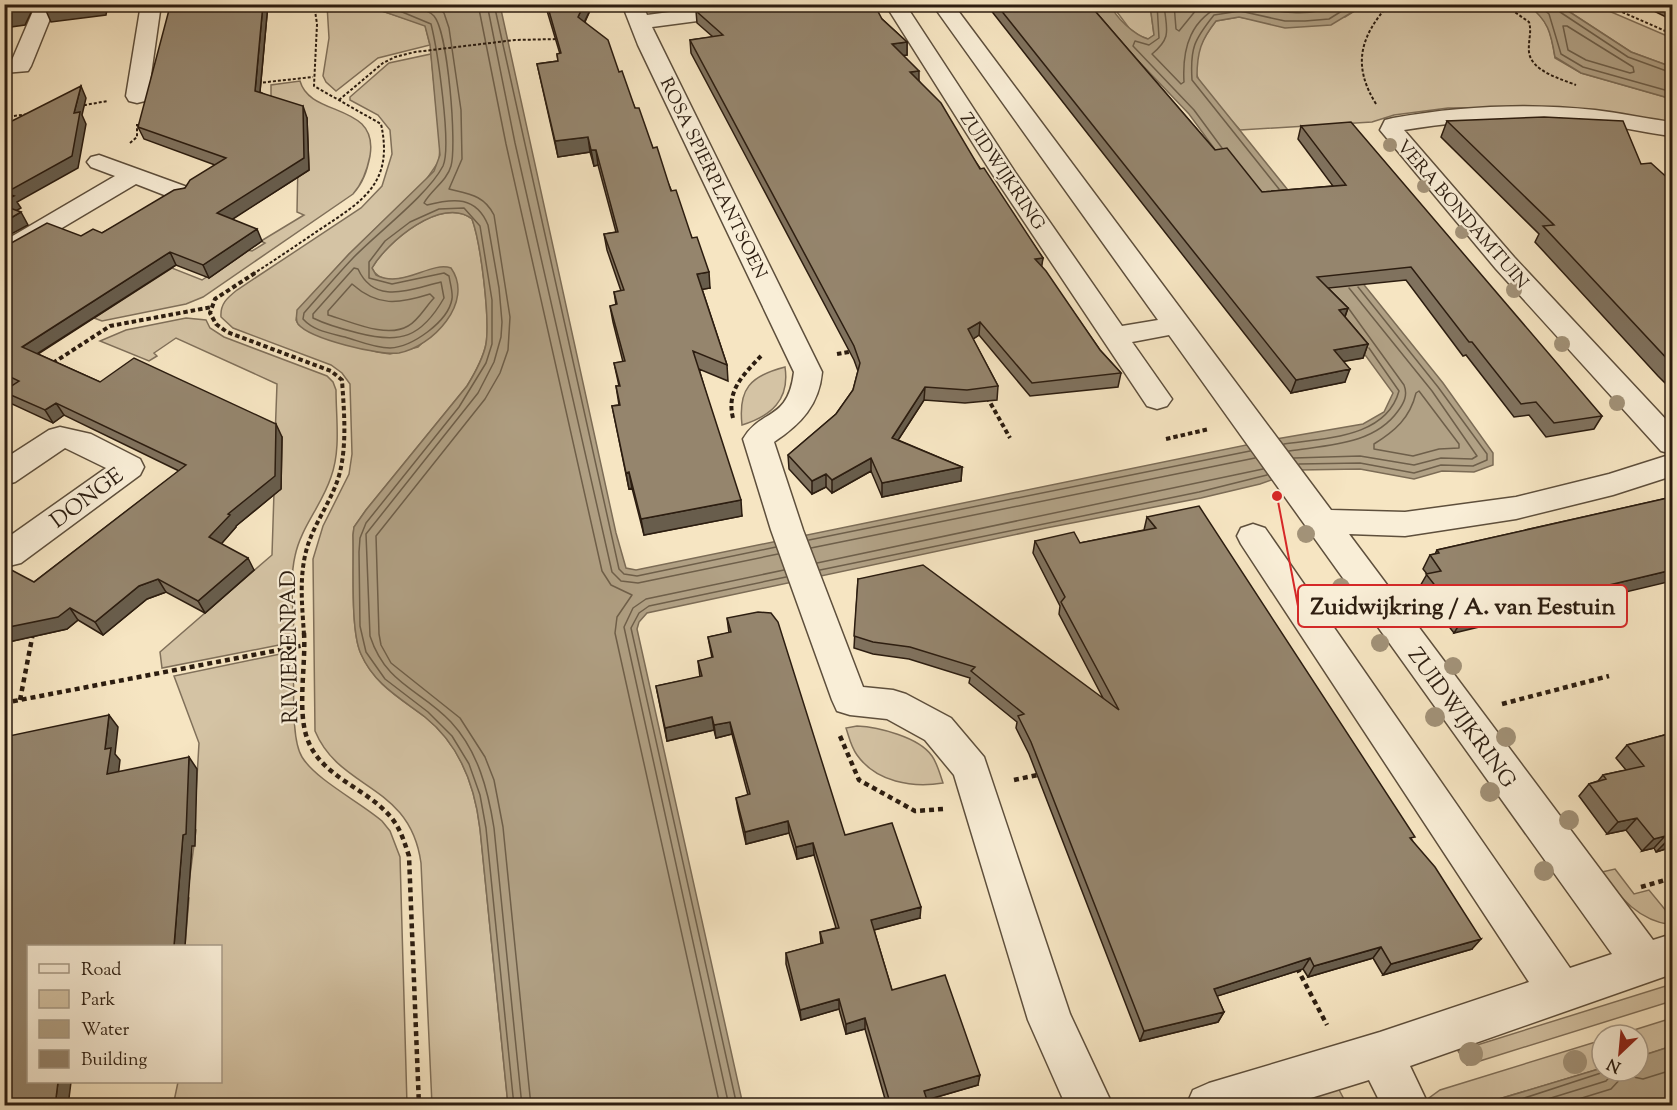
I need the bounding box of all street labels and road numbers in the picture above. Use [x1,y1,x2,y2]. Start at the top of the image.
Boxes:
street label: ROSA SPIERPLANTSOEN [652,74,772,284]
street label: ZUIDWIJKRING [952,108,1050,236]
street label: VERA BONDAMTUIN [1389,135,1534,295]
street label: DONGE [44,461,131,538]
street label: RIVIERENPAD [274,570,308,724]
street label: ZUIDWIJKRING [1399,642,1523,796]

